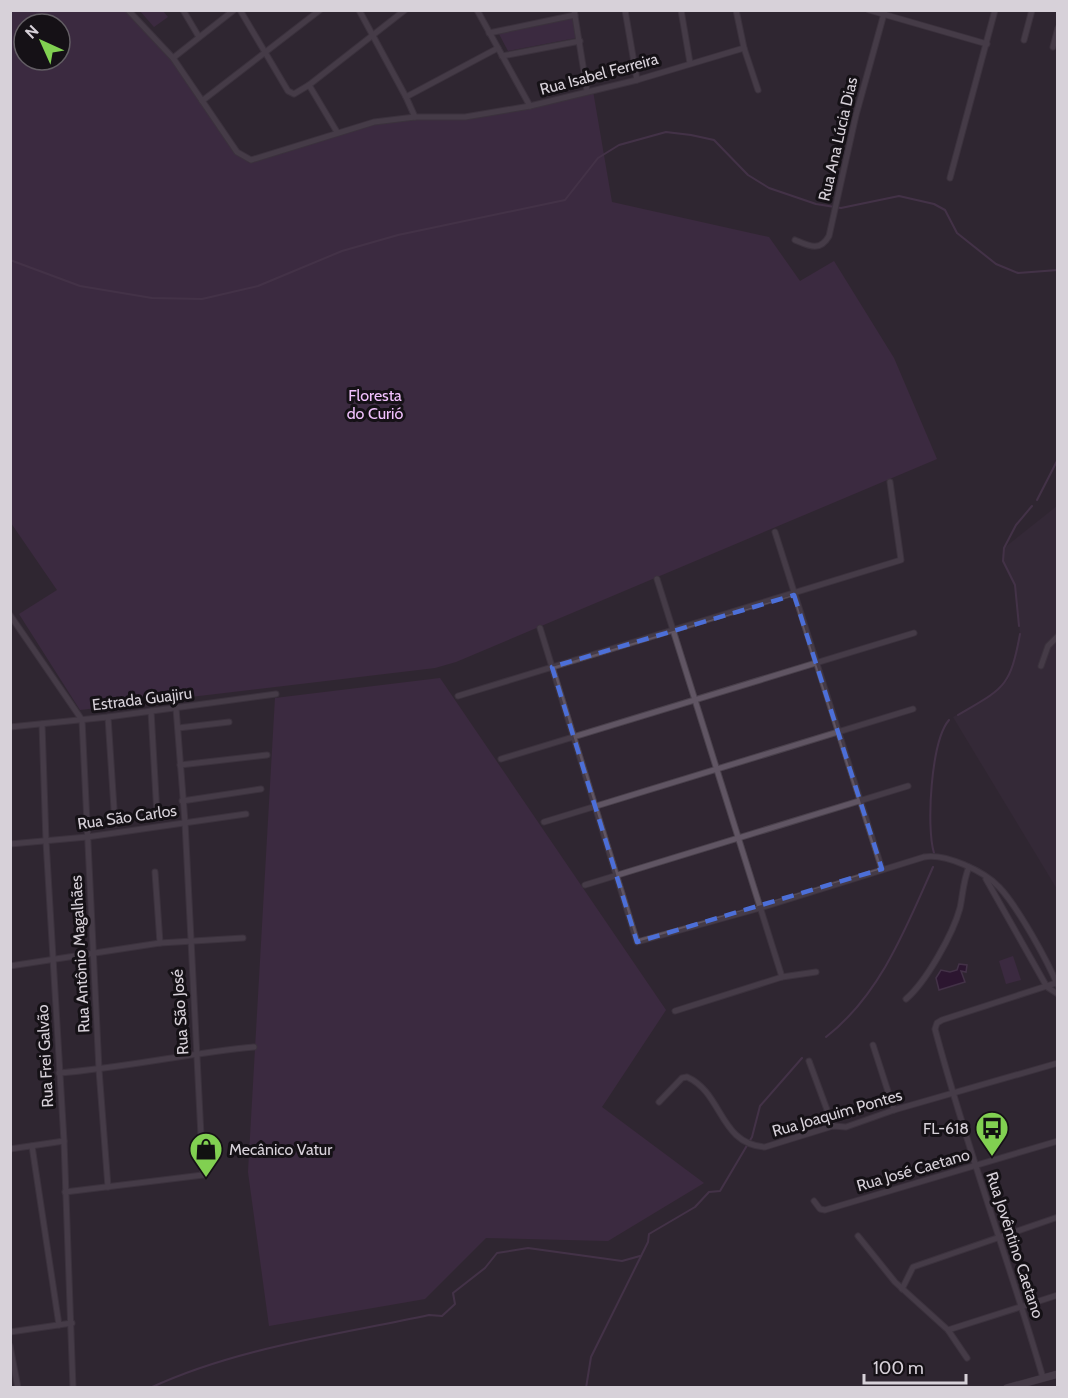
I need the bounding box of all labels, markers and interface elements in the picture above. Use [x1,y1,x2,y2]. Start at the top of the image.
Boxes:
north arrow [12,12,72,72]
text: N [21,21,42,42]
street label: Rua Isabel Ferreira [538,49,661,99]
street label: Rua Ana Lúcia Dias [814,75,862,203]
park label: Floresta do Curió [347,386,403,423]
street label: Estrada Guajiru [91,683,193,715]
street label: Rua São Carlos [76,801,178,833]
street label: Rua Antônio Magalhães [66,874,94,1033]
street label: Rua São José [168,968,192,1056]
street label: Rua Frei Galvão [33,1004,57,1108]
street label: Rua Joaquim Pontes [770,1085,905,1141]
bus stop icon: FL-618 [974,1110,1010,1157]
place label: FL-618 [923,1119,969,1138]
shop icon: Mecânico Vatur [188,1131,224,1178]
place label: Mecânico Vatur [229,1140,333,1159]
street label: Rua José Caetano [854,1145,972,1195]
street label: Rua Jovêntino Caetano [982,1169,1048,1321]
scale bar [864,1347,966,1385]
text: 100 m [873,1357,924,1379]

